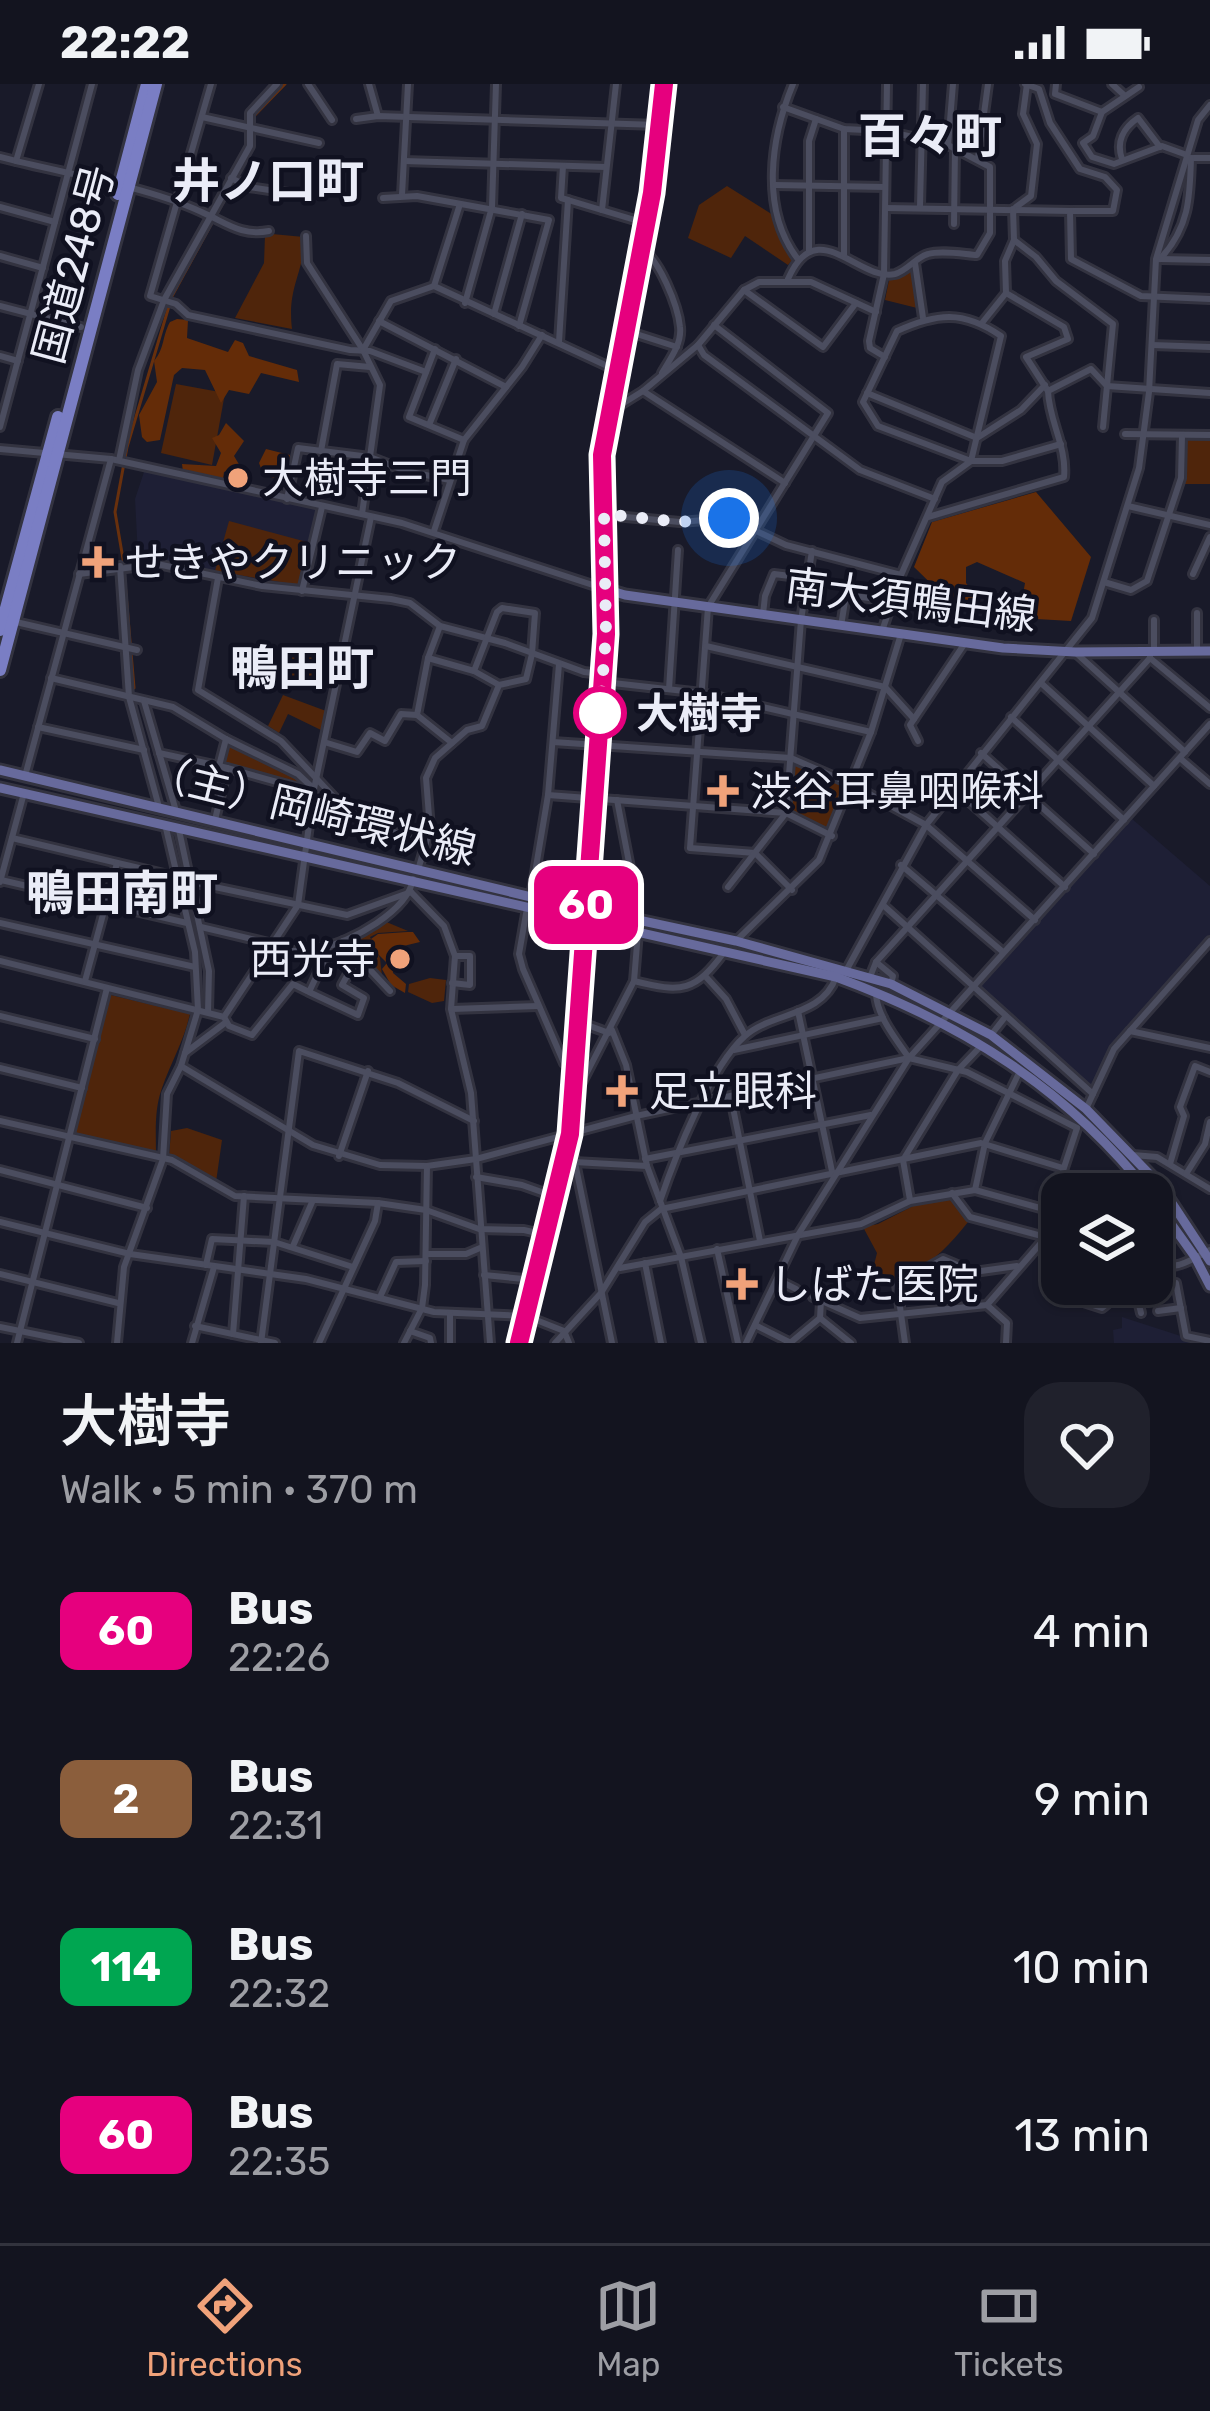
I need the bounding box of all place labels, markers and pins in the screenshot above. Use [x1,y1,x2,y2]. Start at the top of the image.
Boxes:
place label: 大樹寺三門 [262,454,472,504]
marker: 大樹寺三門 [225,465,251,491]
place label: せきやクリニック [125,538,461,588]
marker: せきやクリニック [82,546,114,578]
marker: 大樹寺 [575,688,625,738]
place label: 大樹寺 [636,689,762,739]
place label: 渋谷耳鼻咽喉科 [750,767,1044,817]
marker: 渋谷耳鼻咽喉科 [707,775,739,807]
place label: 西光寺 [250,935,376,985]
marker: 西光寺 [387,946,413,972]
place label: 足立眼科 [649,1067,817,1117]
marker: 足立眼科 [606,1075,638,1107]
place label: しばた医院 [769,1260,979,1310]
marker: しばた医院 [726,1268,758,1300]

